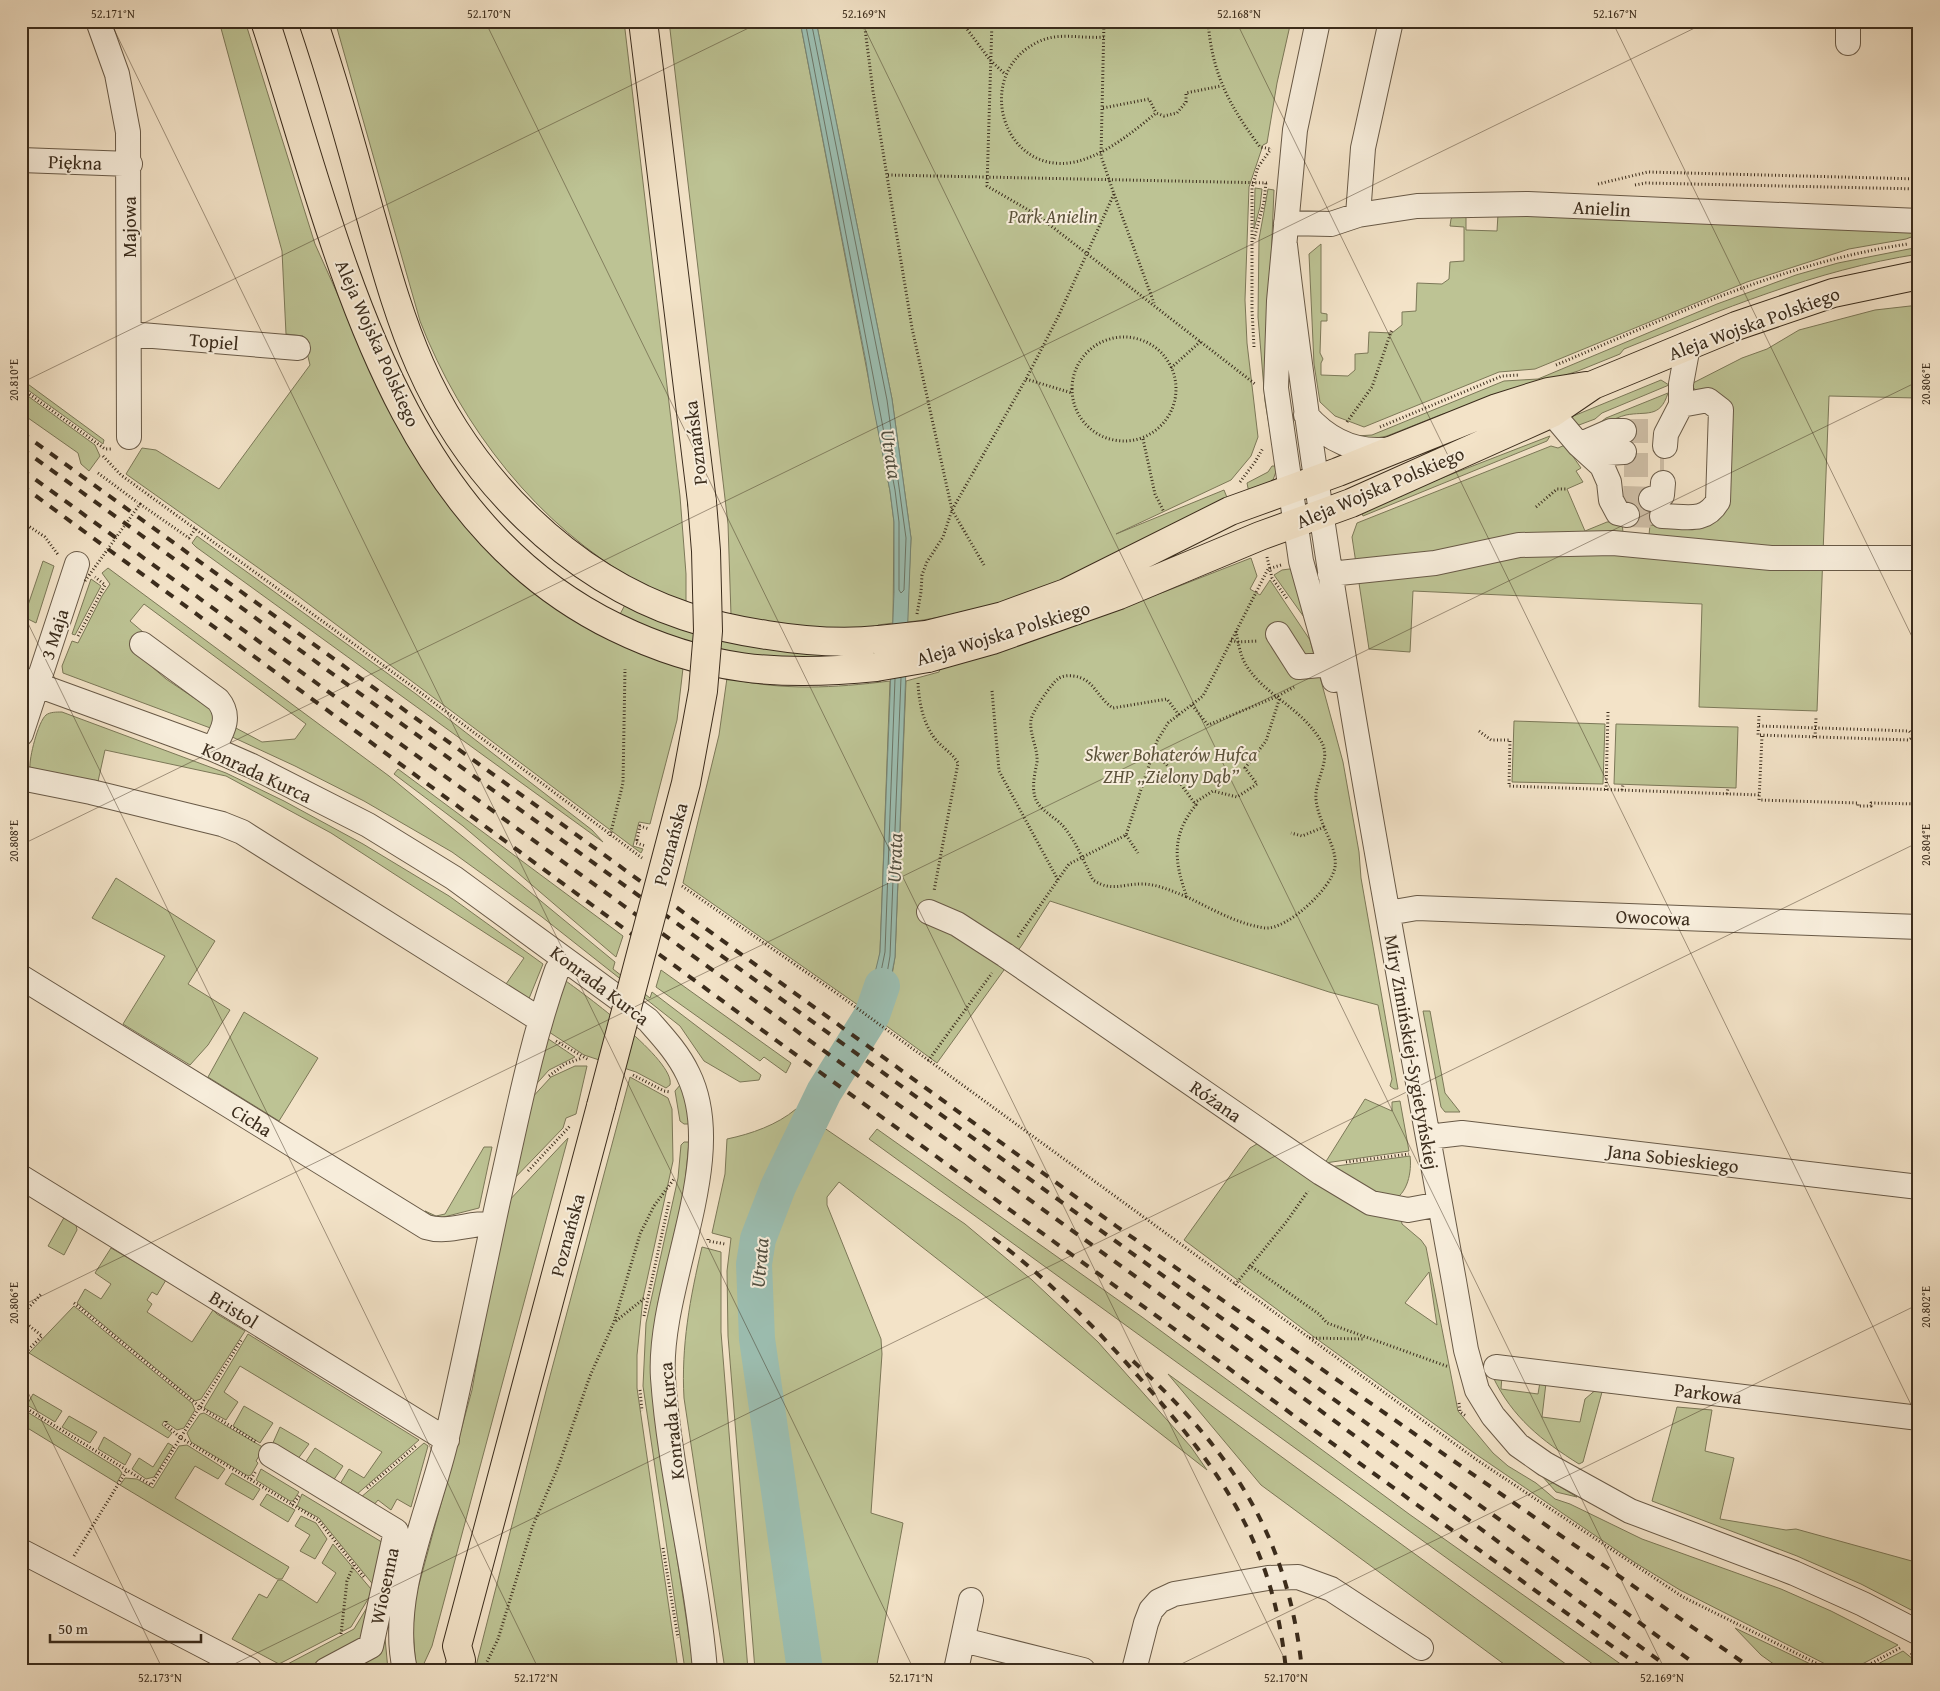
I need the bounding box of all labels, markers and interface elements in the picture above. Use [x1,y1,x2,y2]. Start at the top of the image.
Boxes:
text: 52.171°N [91,5,135,22]
text: 52.170°N [467,5,511,22]
text: 52.169°N [842,5,886,22]
text: 52.168°N [1217,5,1261,22]
text: 52.167°N [1593,5,1637,22]
street label: Piękna [48,147,102,177]
street label: Anielin [1572,193,1632,224]
street label: Majowa [115,196,143,258]
park label: Park Anielin [1007,202,1098,230]
street label: Aleja Wojska Polskiego [329,255,427,431]
street label: Aleja Wojska Polskiego [1664,279,1844,367]
street label: Topiel [188,325,240,357]
text: 20.810°E [5,359,22,401]
text: 20.806°E [1917,363,1934,405]
street label: Poznańska [676,399,714,487]
water label: Utrata [874,427,910,482]
street label: Aleja Wojska Polskiego [1291,439,1469,535]
street label: Aleja Wojska Polskiego [913,593,1093,673]
street label: 3 Maja [33,605,75,663]
street label: Konrada Kurca [198,734,316,810]
park label: Skwer Bohaterów Hufca ZHP „Zielony Dąb” [1085,740,1257,790]
street label: Poznańska [646,799,694,889]
text: 20.808°E [5,820,22,862]
text: 20.804°E [1917,824,1934,866]
water label: Utrata [879,832,909,884]
street label: Owocowa [1615,902,1691,932]
street label: Miry Zimińskiej-Sygietyńskiej [1378,932,1446,1172]
street label: Konrada Kurca [544,938,656,1032]
street label: Różana [1184,1073,1248,1129]
street label: Cicha [226,1097,278,1143]
street label: Jana Sobieskiego [1604,1136,1740,1180]
street label: Poznańska [543,1190,591,1280]
water label: Utrata [742,1236,776,1289]
text: 20.806°E [5,1282,22,1324]
street label: Bristol [204,1283,264,1335]
text: 20.802°E [1917,1286,1934,1328]
street label: Konrada Kurca [651,1361,691,1481]
street label: Parkowa [1673,1375,1743,1411]
street label: Wiosenna [362,1545,406,1627]
scale bar [50,1611,201,1643]
text: 50 m [58,1618,89,1639]
text: 52.173°N [138,1669,182,1686]
text: 52.172°N [514,1669,558,1686]
text: 52.171°N [889,1669,933,1686]
text: 52.170°N [1264,1669,1308,1686]
text: 52.169°N [1640,1669,1684,1686]

